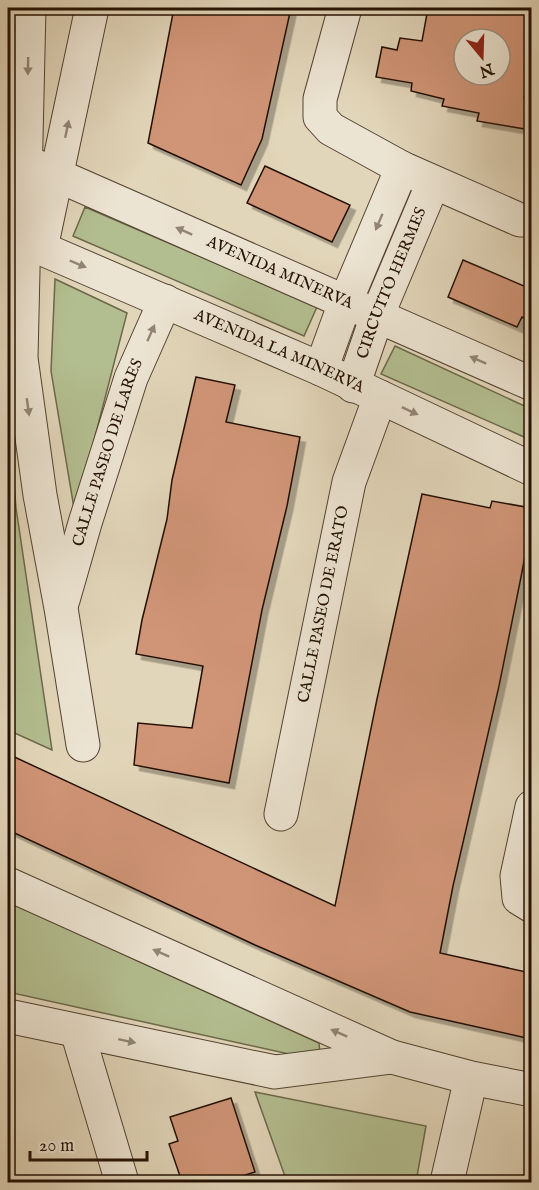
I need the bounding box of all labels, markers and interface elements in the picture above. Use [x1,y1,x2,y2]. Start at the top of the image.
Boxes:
north arrow [452,27,512,87]
one-way arrow [24,56,33,75]
text: N [476,57,497,81]
one-way arrow [63,120,72,139]
street label: CIRCUITO HERMES [353,204,432,362]
one-way arrow [374,213,383,231]
one-way arrow [176,226,193,235]
street label: AVENIDA MINERVA [202,232,357,315]
one-way arrow [69,260,87,269]
street label: AVENIDA LA MINERVA [190,305,368,398]
one-way arrow [147,324,156,342]
one-way arrow [469,355,487,364]
street label: CALLE PASEO DE LARES [69,356,148,549]
one-way arrow [23,398,33,417]
one-way arrow [401,406,418,415]
street label: CALLE PASEO DE ERATO [294,504,354,705]
one-way arrow [152,948,170,957]
one-way arrow [330,1029,347,1038]
one-way arrow [117,1037,136,1046]
scale bar [30,1124,147,1162]
text: 20 m [39,1135,74,1158]

